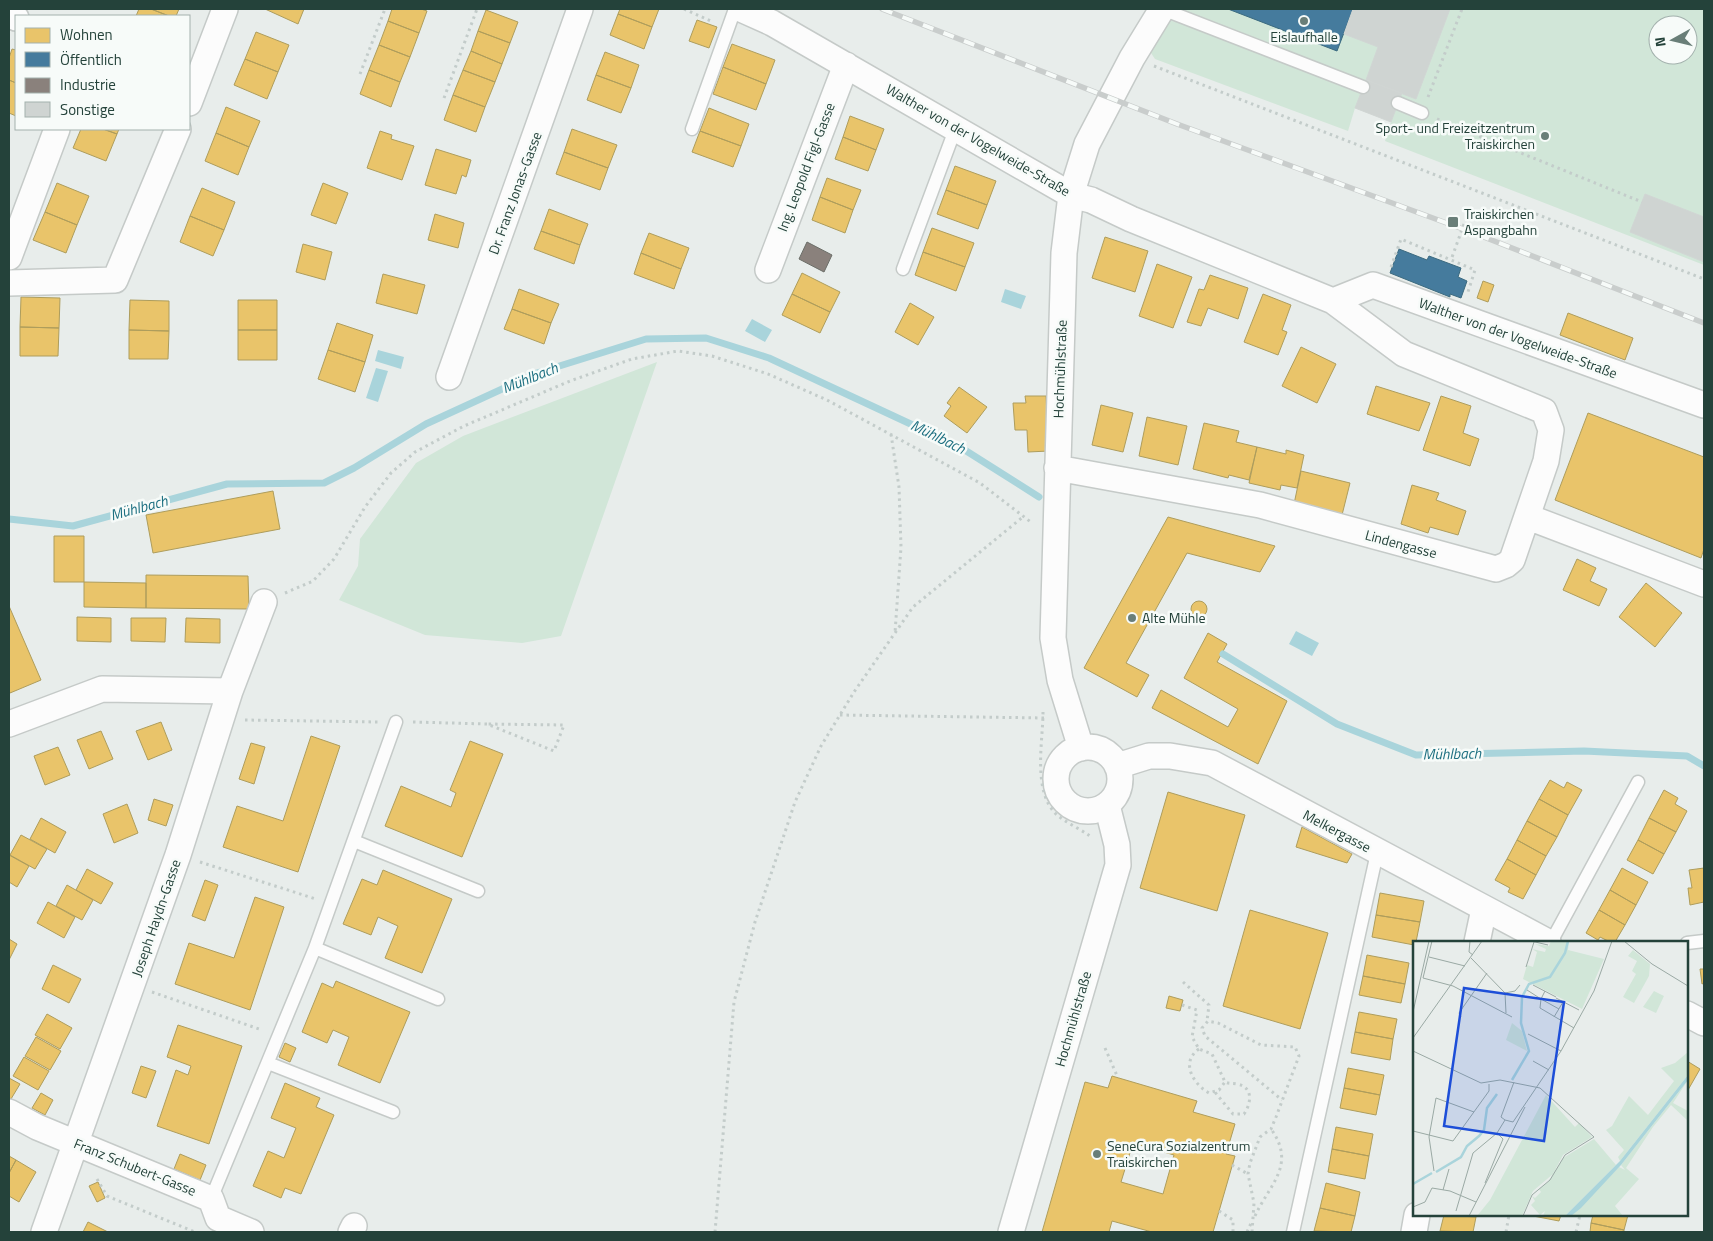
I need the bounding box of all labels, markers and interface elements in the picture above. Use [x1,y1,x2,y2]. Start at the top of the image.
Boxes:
legend [15,15,190,130]
marker: Eislaufhalle [1298,15,1310,27]
north arrow [1648,15,1698,65]
text: Wohnen [60,23,113,46]
place label: Eislaufhalle [1270,26,1338,47]
text: N [1649,36,1671,48]
text: Öffentlich [60,48,122,71]
text: Industrie [60,73,116,96]
street label: Walther von der Vogelweide-Straße [882,78,1074,201]
text: Sonstige [60,98,115,121]
street label: Ing. Leopold Figl-Gasse [771,99,840,234]
place label: Sport- und Freizeitzentrum Traiskirchen [1375,117,1535,154]
street label: Dr. Franz Jonas-Gasse [483,129,546,257]
marker: Sport- und Freizeitzentrum Traiskirchen [1539,130,1551,142]
place label: Traiskirchen Aspangbahn [1464,203,1537,240]
marker: Traiskirchen Aspangbahn [1446,215,1460,229]
street label: Walther von der Vogelweide-Straße [1416,292,1620,383]
street label: Hochmühlstraße [1047,319,1072,419]
water label: Mühlbach [498,356,562,399]
water label: Mühlbach [907,413,970,460]
water label: Mühlbach [108,489,171,526]
street label: Lindengasse [1363,524,1439,563]
place label: Alte Mühle [1142,607,1206,628]
marker: Alte Mühle [1126,612,1138,624]
water label: Mühlbach [1423,741,1482,766]
street label: Melkergasse [1299,804,1375,857]
street label: Joseph Haydn-Gasse [126,856,185,979]
inset map [1413,941,1688,1216]
street label: Hochmühlstraße [1049,969,1096,1069]
street label: Franz Schubert-Gasse [71,1132,200,1201]
place label: SeneCura Sozialzentrum Traiskirchen [1107,1135,1250,1172]
marker: SeneCura Sozialzentrum Traiskirchen [1091,1148,1103,1160]

